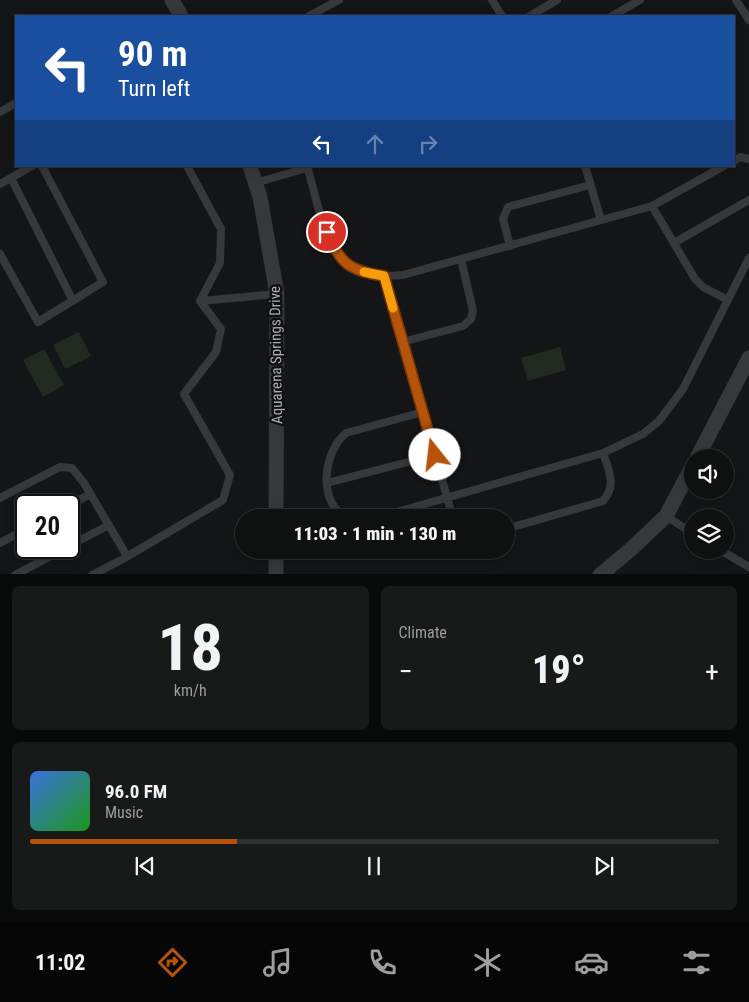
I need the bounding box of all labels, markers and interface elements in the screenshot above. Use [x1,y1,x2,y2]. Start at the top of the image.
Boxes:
text: 90 m [118,34,187,75]
icon: left [35,35,100,100]
text: Turn left [118,76,190,101]
icon: left [308,130,336,158]
icon: ahead [361,130,389,158]
icon: right [414,130,442,158]
pin [306,211,348,253]
icon: arrive [313,218,341,246]
street label: Aquarena Springs Drive [266,286,286,424]
position arrow [408,428,460,480]
map controls [684,449,734,559]
button: sound [684,449,734,499]
speed limit sign: 20 [15,494,80,559]
button: layers [684,509,734,559]
text: 11:03 · 1 min · 130 m [294,522,456,545]
text: 18 [157,610,223,686]
text: Climate [399,623,447,642]
text: 19° [532,648,586,692]
text: − [399,655,413,688]
text: + [705,655,719,688]
text: km/h [174,681,207,700]
text: 96.0 FM [105,780,167,803]
text: Music [105,803,143,822]
icon: previous [131,852,159,880]
icon: pause [360,852,388,880]
icon: next [590,852,618,880]
icon: directions [155,945,190,980]
icon: music [260,945,295,980]
icon: phone [365,945,400,980]
icon: climate [470,945,505,980]
icon: car [574,945,609,980]
icon: filters [679,945,714,980]
text: 11:02 [35,950,85,975]

